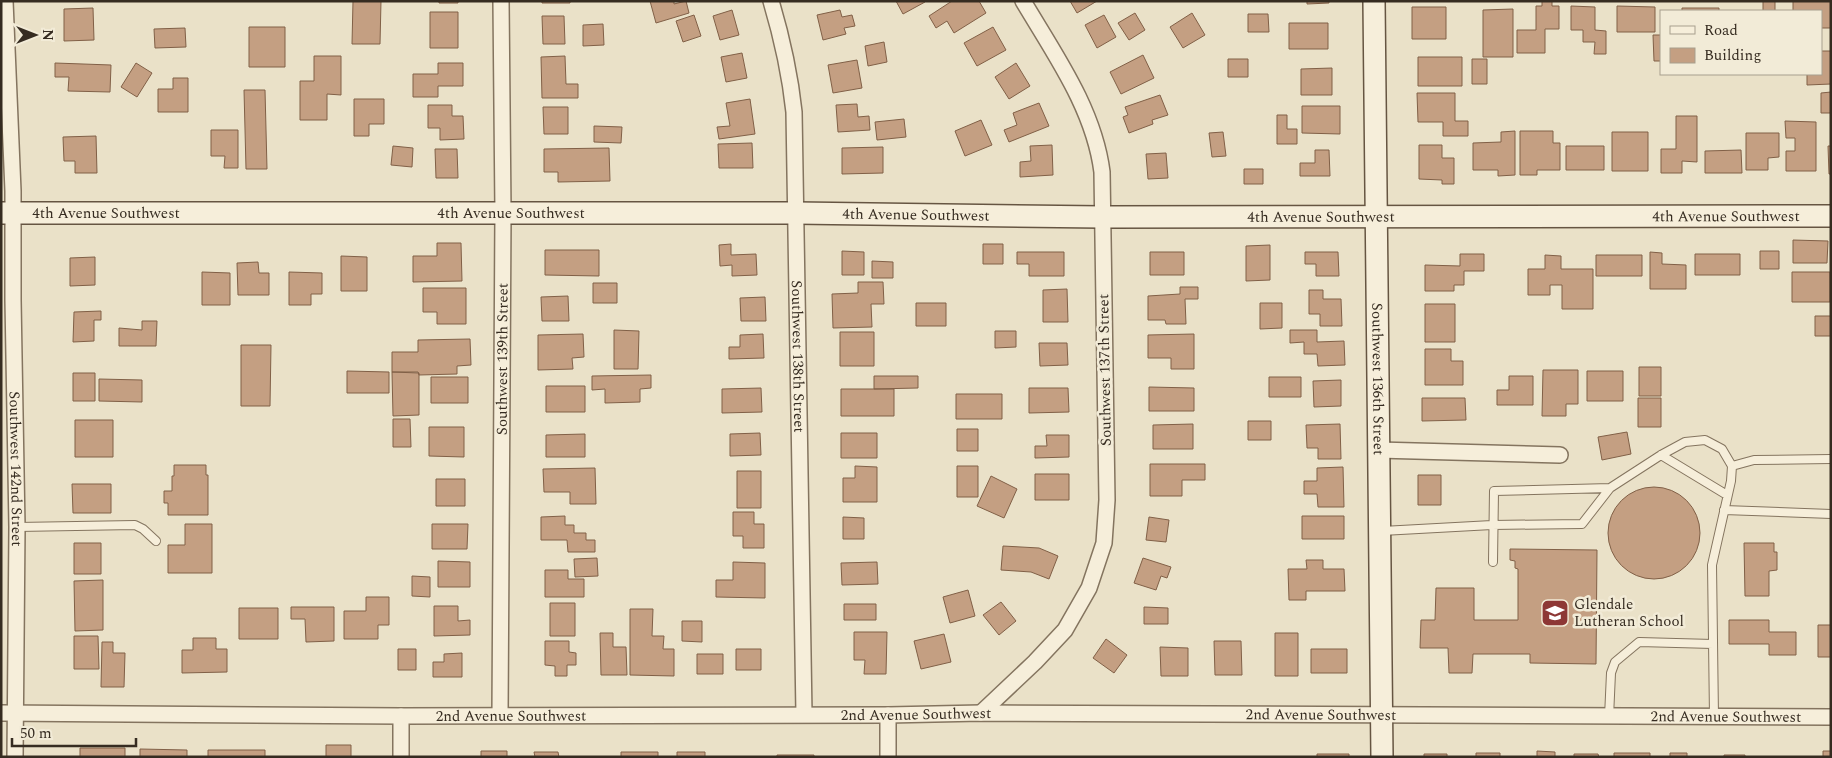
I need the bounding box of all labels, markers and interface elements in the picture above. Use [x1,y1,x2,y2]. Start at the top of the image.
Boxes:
north arrow [10,10,60,60]
legend [1660,10,1822,75]
text: Road [1704,19,1738,42]
text: N [37,29,58,41]
text: Building [1704,44,1761,67]
street label: 4th Avenue Southwest [32,202,180,225]
street label: 4th Avenue Southwest [437,202,585,225]
street label: 4th Avenue Southwest [842,202,990,227]
street label: 4th Avenue Southwest [1247,205,1395,228]
street label: 4th Avenue Southwest [1652,205,1800,228]
street label: Southwest 138th Street [785,280,811,433]
street label: Southwest 139th Street [490,283,514,435]
street label: Southwest 137th Street [1092,294,1118,446]
street label: Southwest 136th Street [1366,303,1390,455]
street label: Southwest 142nd Street [3,391,29,547]
place label: Glendale Lutheran School [1574,593,1684,633]
school or university icon: Glendale Lutheran School [1540,598,1570,628]
street label: 2nd Avenue Southwest [841,701,991,727]
street label: 2nd Avenue Southwest [1246,703,1396,726]
street label: 2nd Avenue Southwest [436,704,586,727]
street label: 2nd Avenue Southwest [1651,705,1801,728]
scale bar [12,716,136,748]
text: 50 m [20,722,52,745]

